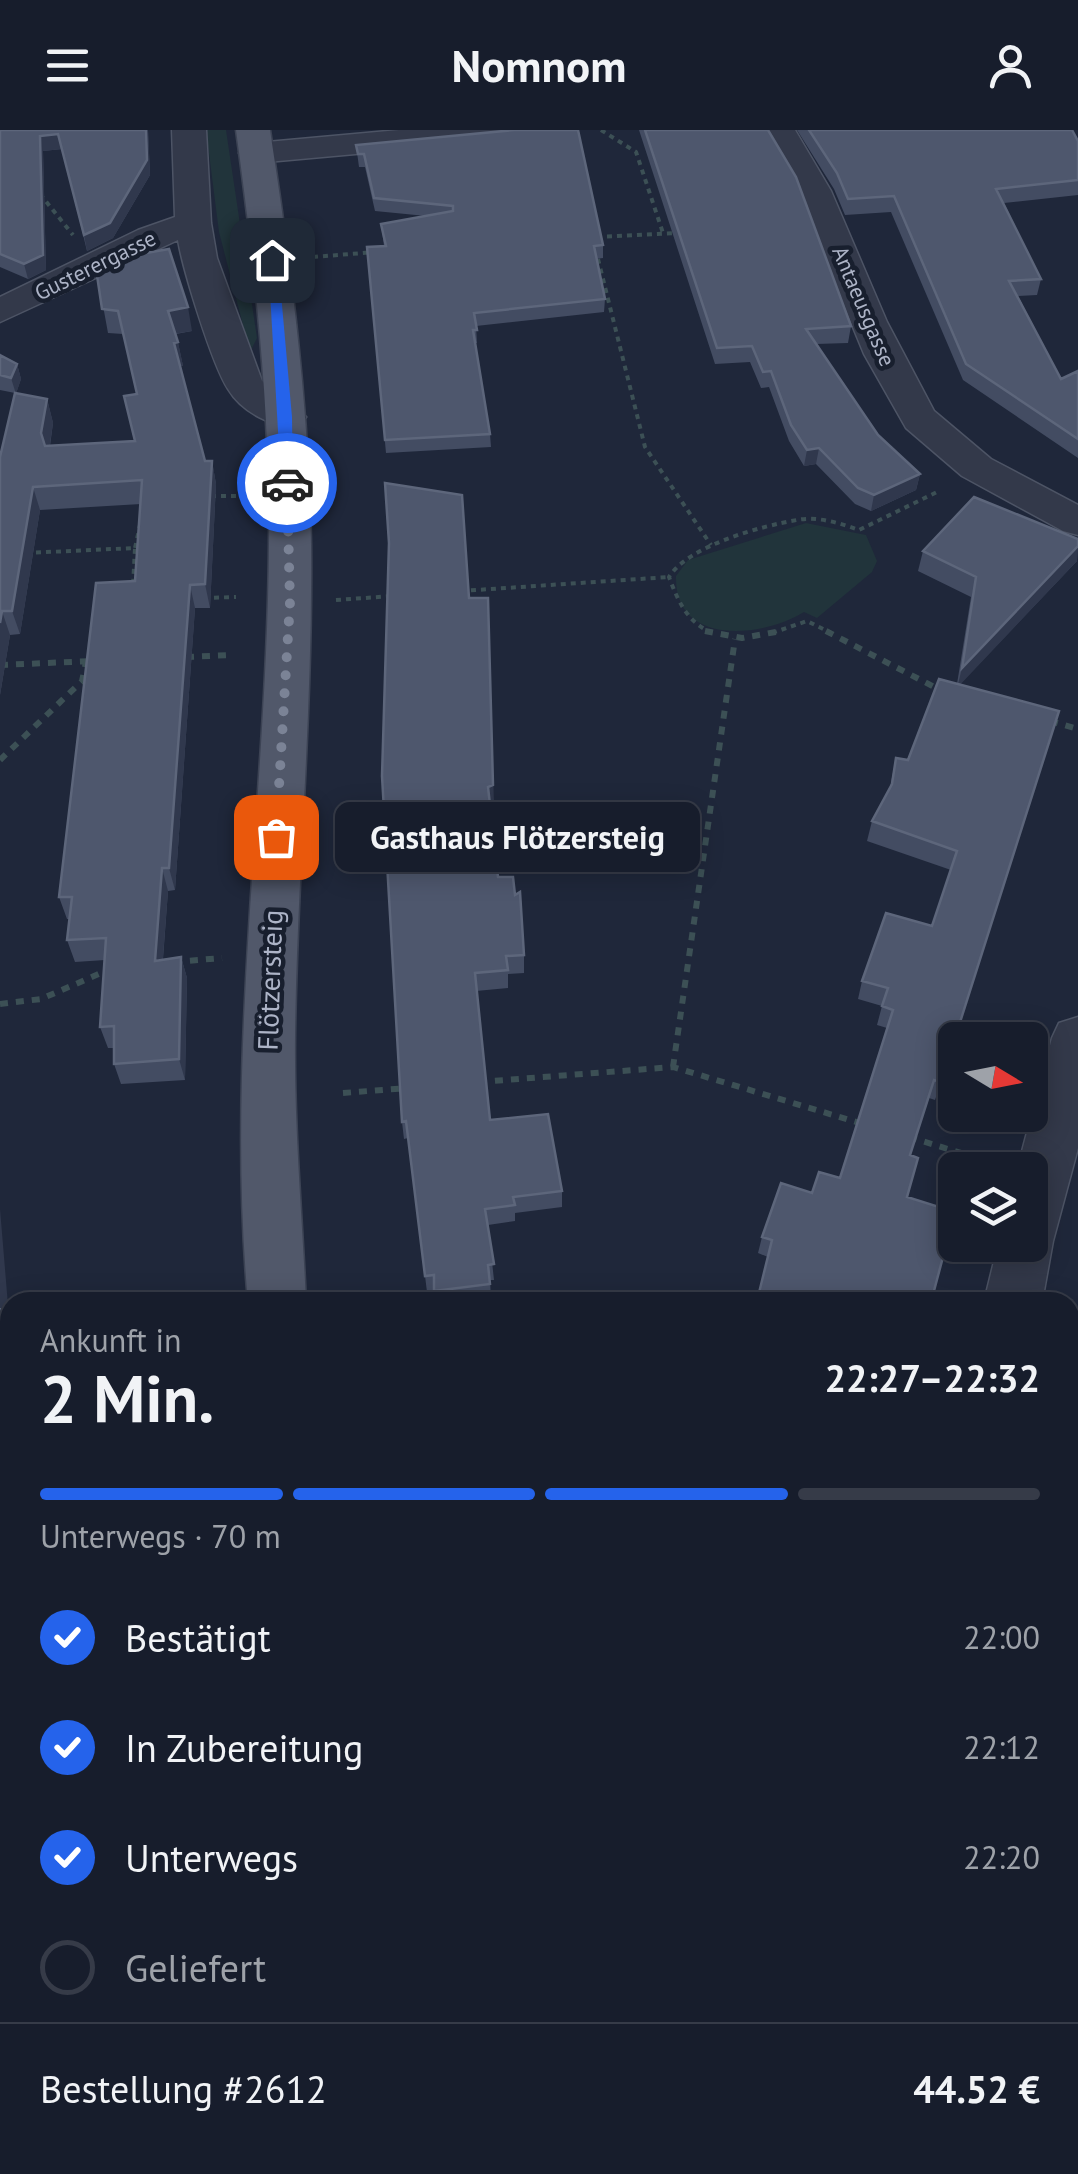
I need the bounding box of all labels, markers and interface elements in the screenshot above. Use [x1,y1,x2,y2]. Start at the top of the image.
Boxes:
text: Nomnom [452,36,626,94]
icon: menu [40,38,95,93]
icon: person [983,38,1038,93]
pin [230,218,315,303]
street label: Gusterergasse [30,224,160,306]
icon: home [245,233,300,288]
street label: Antaeusgasse [826,242,902,370]
courier [237,433,337,533]
icon: car [260,456,315,511]
pin [234,795,319,880]
callout: Gasthaus Flötzersteig [336,802,701,872]
icon: bag [249,810,304,865]
text: Gasthaus Flötzersteig [370,816,665,858]
street label: Flötzersteig [249,909,290,1051]
north arrow [938,1022,1048,1132]
map controls [938,1022,1048,1262]
button: layers [938,1152,1048,1262]
text: Ankunft in [40,1319,181,1361]
text: 22:27–22:32 [825,1353,1040,1402]
text: 2 Min. [40,1356,214,1440]
text: Unterwegs · 70 m [40,1515,281,1557]
icon: check [40,1610,95,1665]
text: Bestätigt [125,1613,271,1662]
text: 22:00 [963,1616,1040,1658]
icon: check [40,1720,95,1775]
text: In Zubereitung [125,1723,363,1772]
text: 22:12 [963,1726,1040,1768]
icon: check [40,1830,95,1885]
text: Unterwegs [125,1833,298,1882]
text: 22:20 [963,1836,1040,1878]
text: Geliefert [125,1943,266,1992]
text: Bestellung #2612 [40,2064,327,2113]
text: 44.52 € [913,2064,1040,2113]

